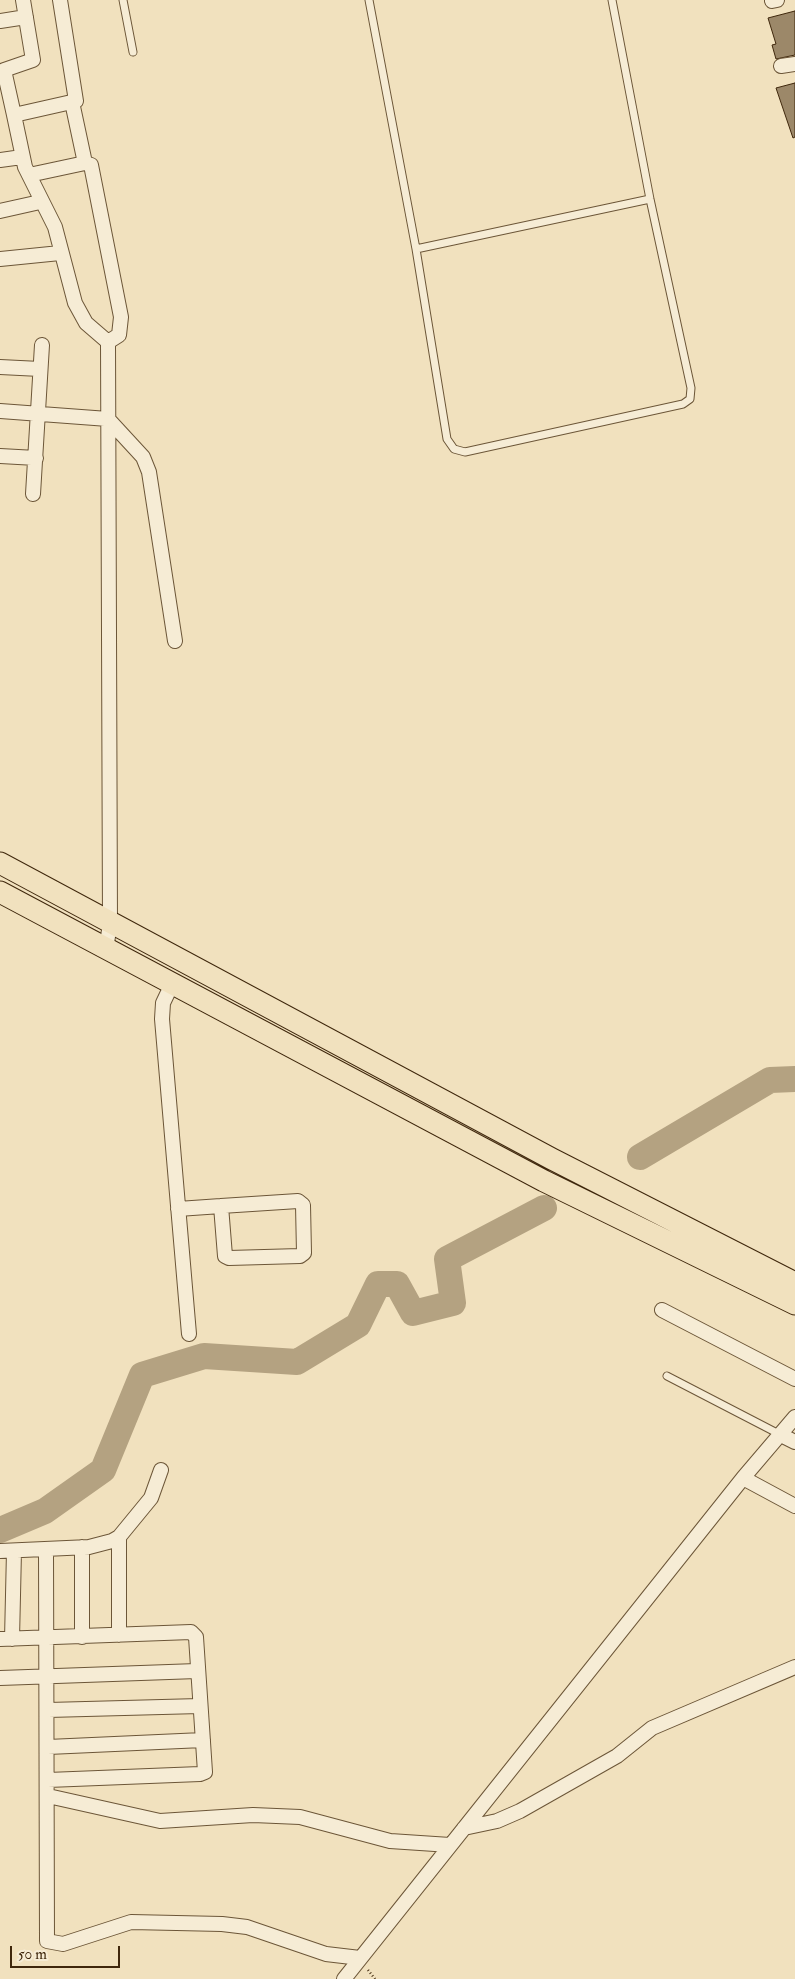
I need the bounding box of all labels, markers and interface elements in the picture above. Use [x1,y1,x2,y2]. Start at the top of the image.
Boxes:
scale bar [12,1936,122,1968]
text: 50 m [18,1945,47,1964]

